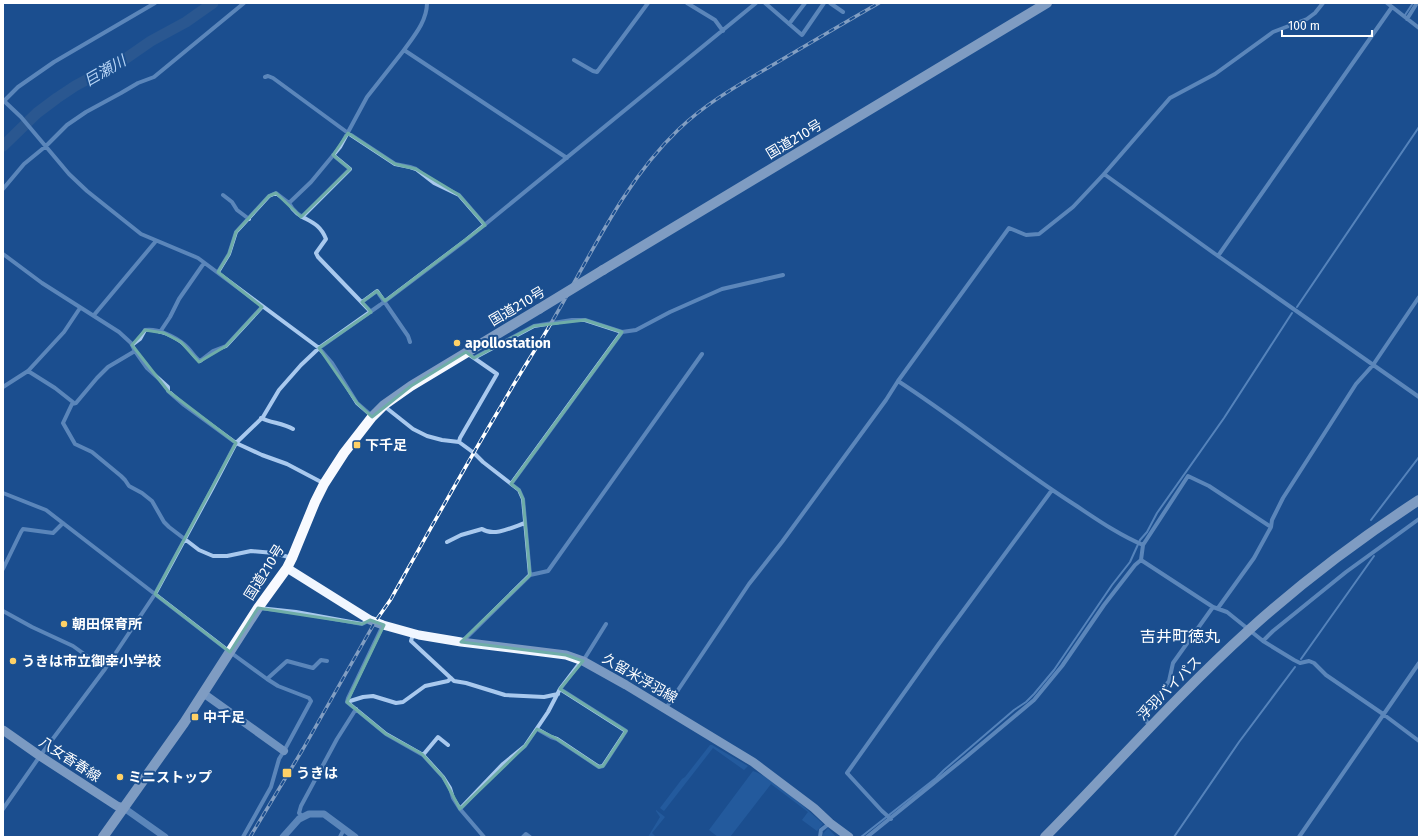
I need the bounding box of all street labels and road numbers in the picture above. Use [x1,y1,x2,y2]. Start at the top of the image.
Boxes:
street label: 国道210号 [763,116,825,163]
street label: 国道210号 [486,283,548,330]
street label: 国道210号 [241,541,288,603]
street label: 久留米浮羽線 [599,650,680,707]
street label: 浮羽バイパス [1134,653,1205,724]
street label: 八女香春線 [36,733,104,786]

